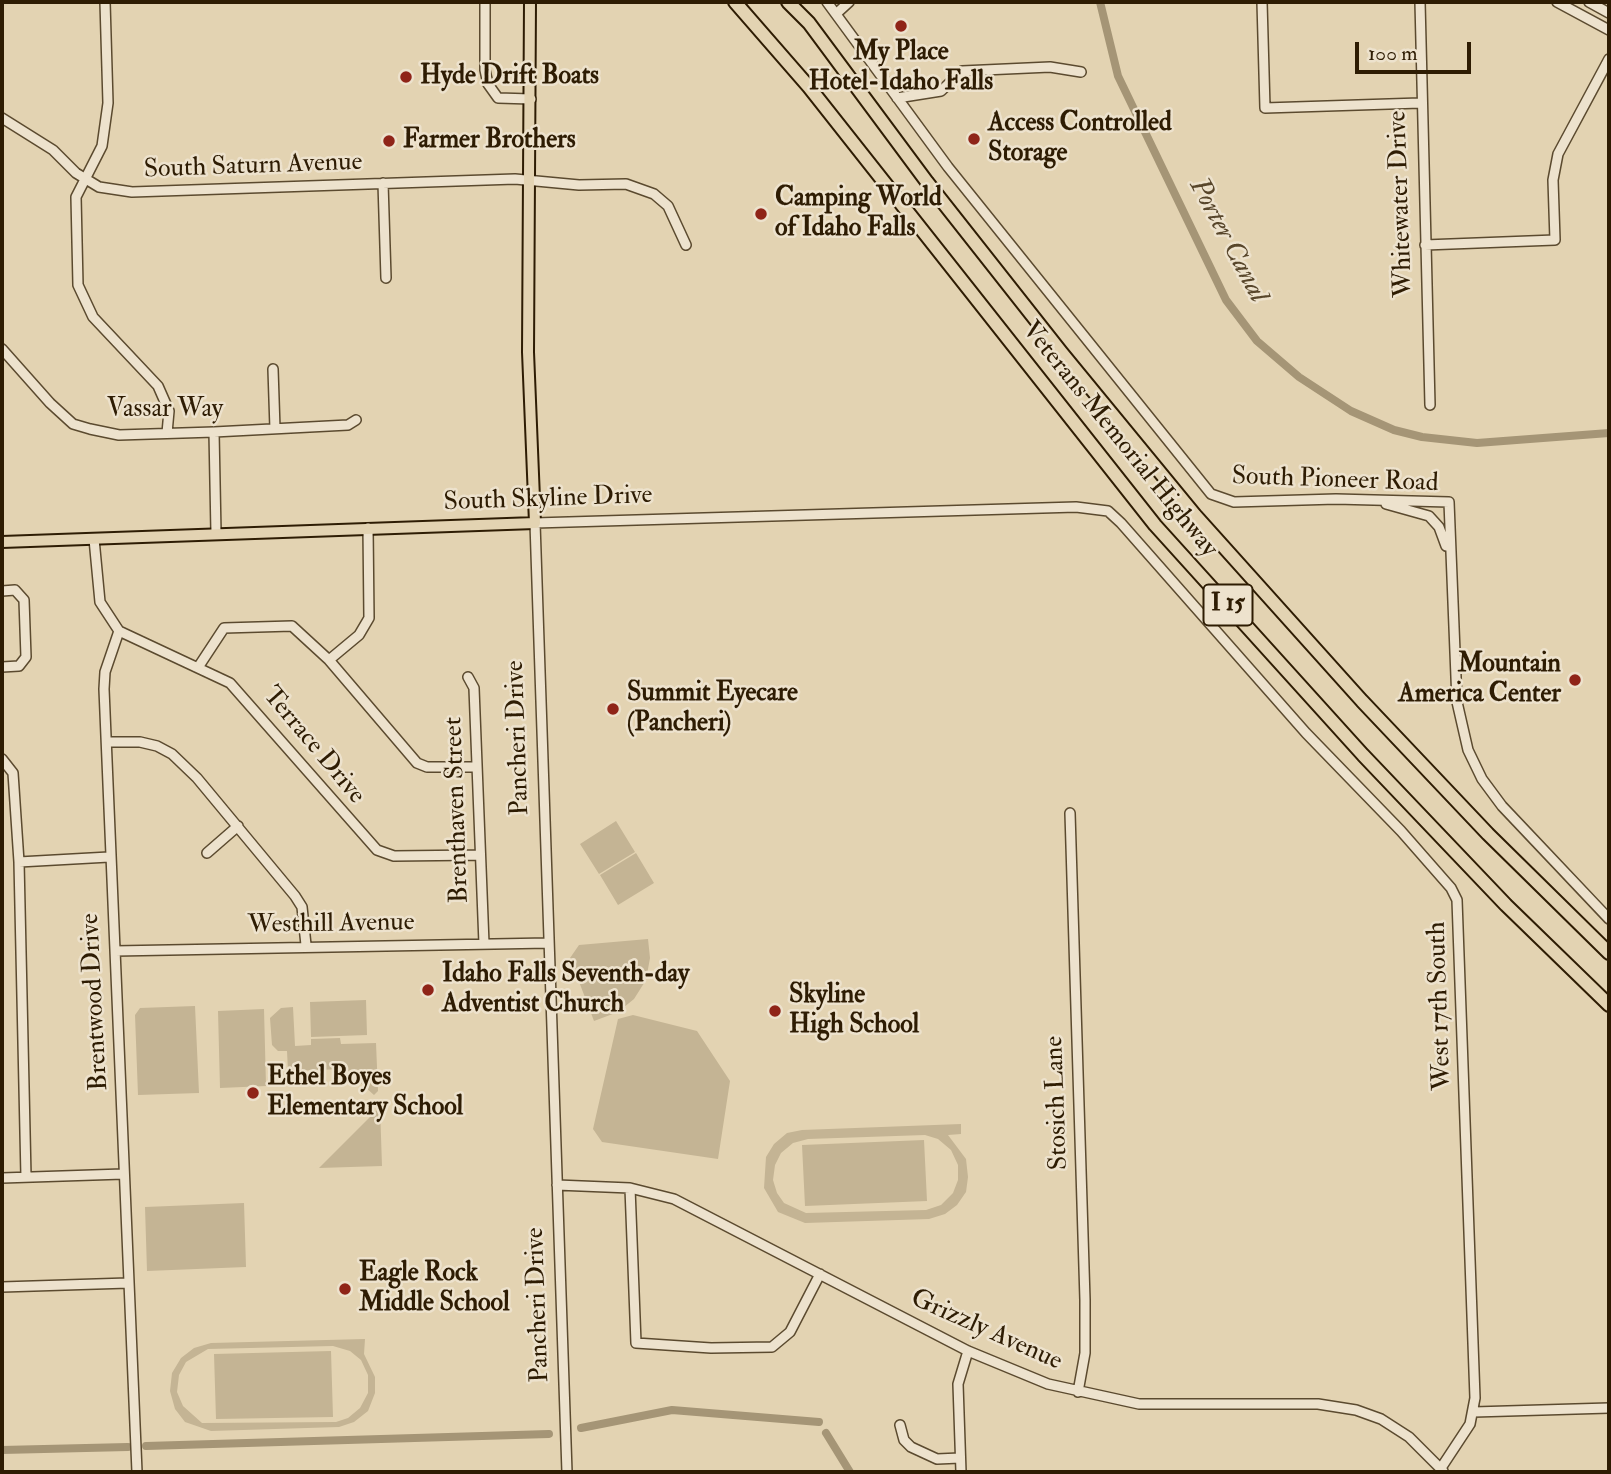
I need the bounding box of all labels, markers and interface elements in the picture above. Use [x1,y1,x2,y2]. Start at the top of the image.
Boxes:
marker: My Place Hotel-Idaho Falls [893,18,909,34]
scale bar [1359,28,1474,72]
place label: My Place Hotel-Idaho Falls [809,37,993,98]
text: 100 m [1368,40,1418,67]
place label: Hyde Drift Boats [420,61,599,93]
marker: Hyde Drift Boats [398,69,414,85]
place label: Access Controlled Storage [988,108,1172,170]
street label: Whitewater Drive [1383,110,1421,298]
place label: Farmer Brothers [403,125,576,157]
marker: Access Controlled Storage [966,131,982,147]
marker: Farmer Brothers [381,133,397,149]
street label: South Saturn Avenue [143,148,363,186]
water label: Porter Canal [1180,173,1274,309]
place label: Camping World of Idaho Falls [775,183,942,244]
marker: Camping World of Idaho Falls [753,206,769,222]
street label: Veterans Memorial Highway [1014,316,1224,564]
street label: Vassar Way [107,394,223,426]
street label: South Pioneer Road [1231,462,1439,500]
street label: South Skyline Drive [443,481,653,519]
road number: I 15 [1204,584,1252,626]
place label: Mountain America Center [1398,649,1561,710]
street label: Pancheri Drive [501,660,537,816]
marker: Mountain America Center [1567,672,1583,688]
place label: Summit Eyecare (Pancheri) [627,678,798,740]
street label: Terrace Drive [255,681,371,811]
marker: Summit Eyecare (Pancheri) [605,701,621,717]
street label: Brenthaven Street [439,716,477,904]
street label: Westhill Avenue [247,908,415,942]
street label: Brentwood Drive [76,912,116,1092]
street label: West 17th South [1422,921,1460,1091]
place label: Idaho Falls Seventh-day Adventist Church [442,959,689,1020]
place label: Skyline High School [789,980,919,1042]
marker: Idaho Falls Seventh-day Adventist Church [420,982,436,998]
marker: Skyline High School [767,1003,783,1019]
street label: Stosich Lane [1040,1035,1076,1171]
place label: Ethel Boyes Elementary School [267,1062,463,1124]
marker: Ethel Boyes Elementary School [245,1085,261,1101]
street label: Pancheri Drive [521,1227,557,1383]
place label: Eagle Rock Middle School [359,1258,510,1320]
marker: Eagle Rock Middle School [337,1281,353,1297]
street label: Grizzly Avenue [905,1284,1067,1378]

